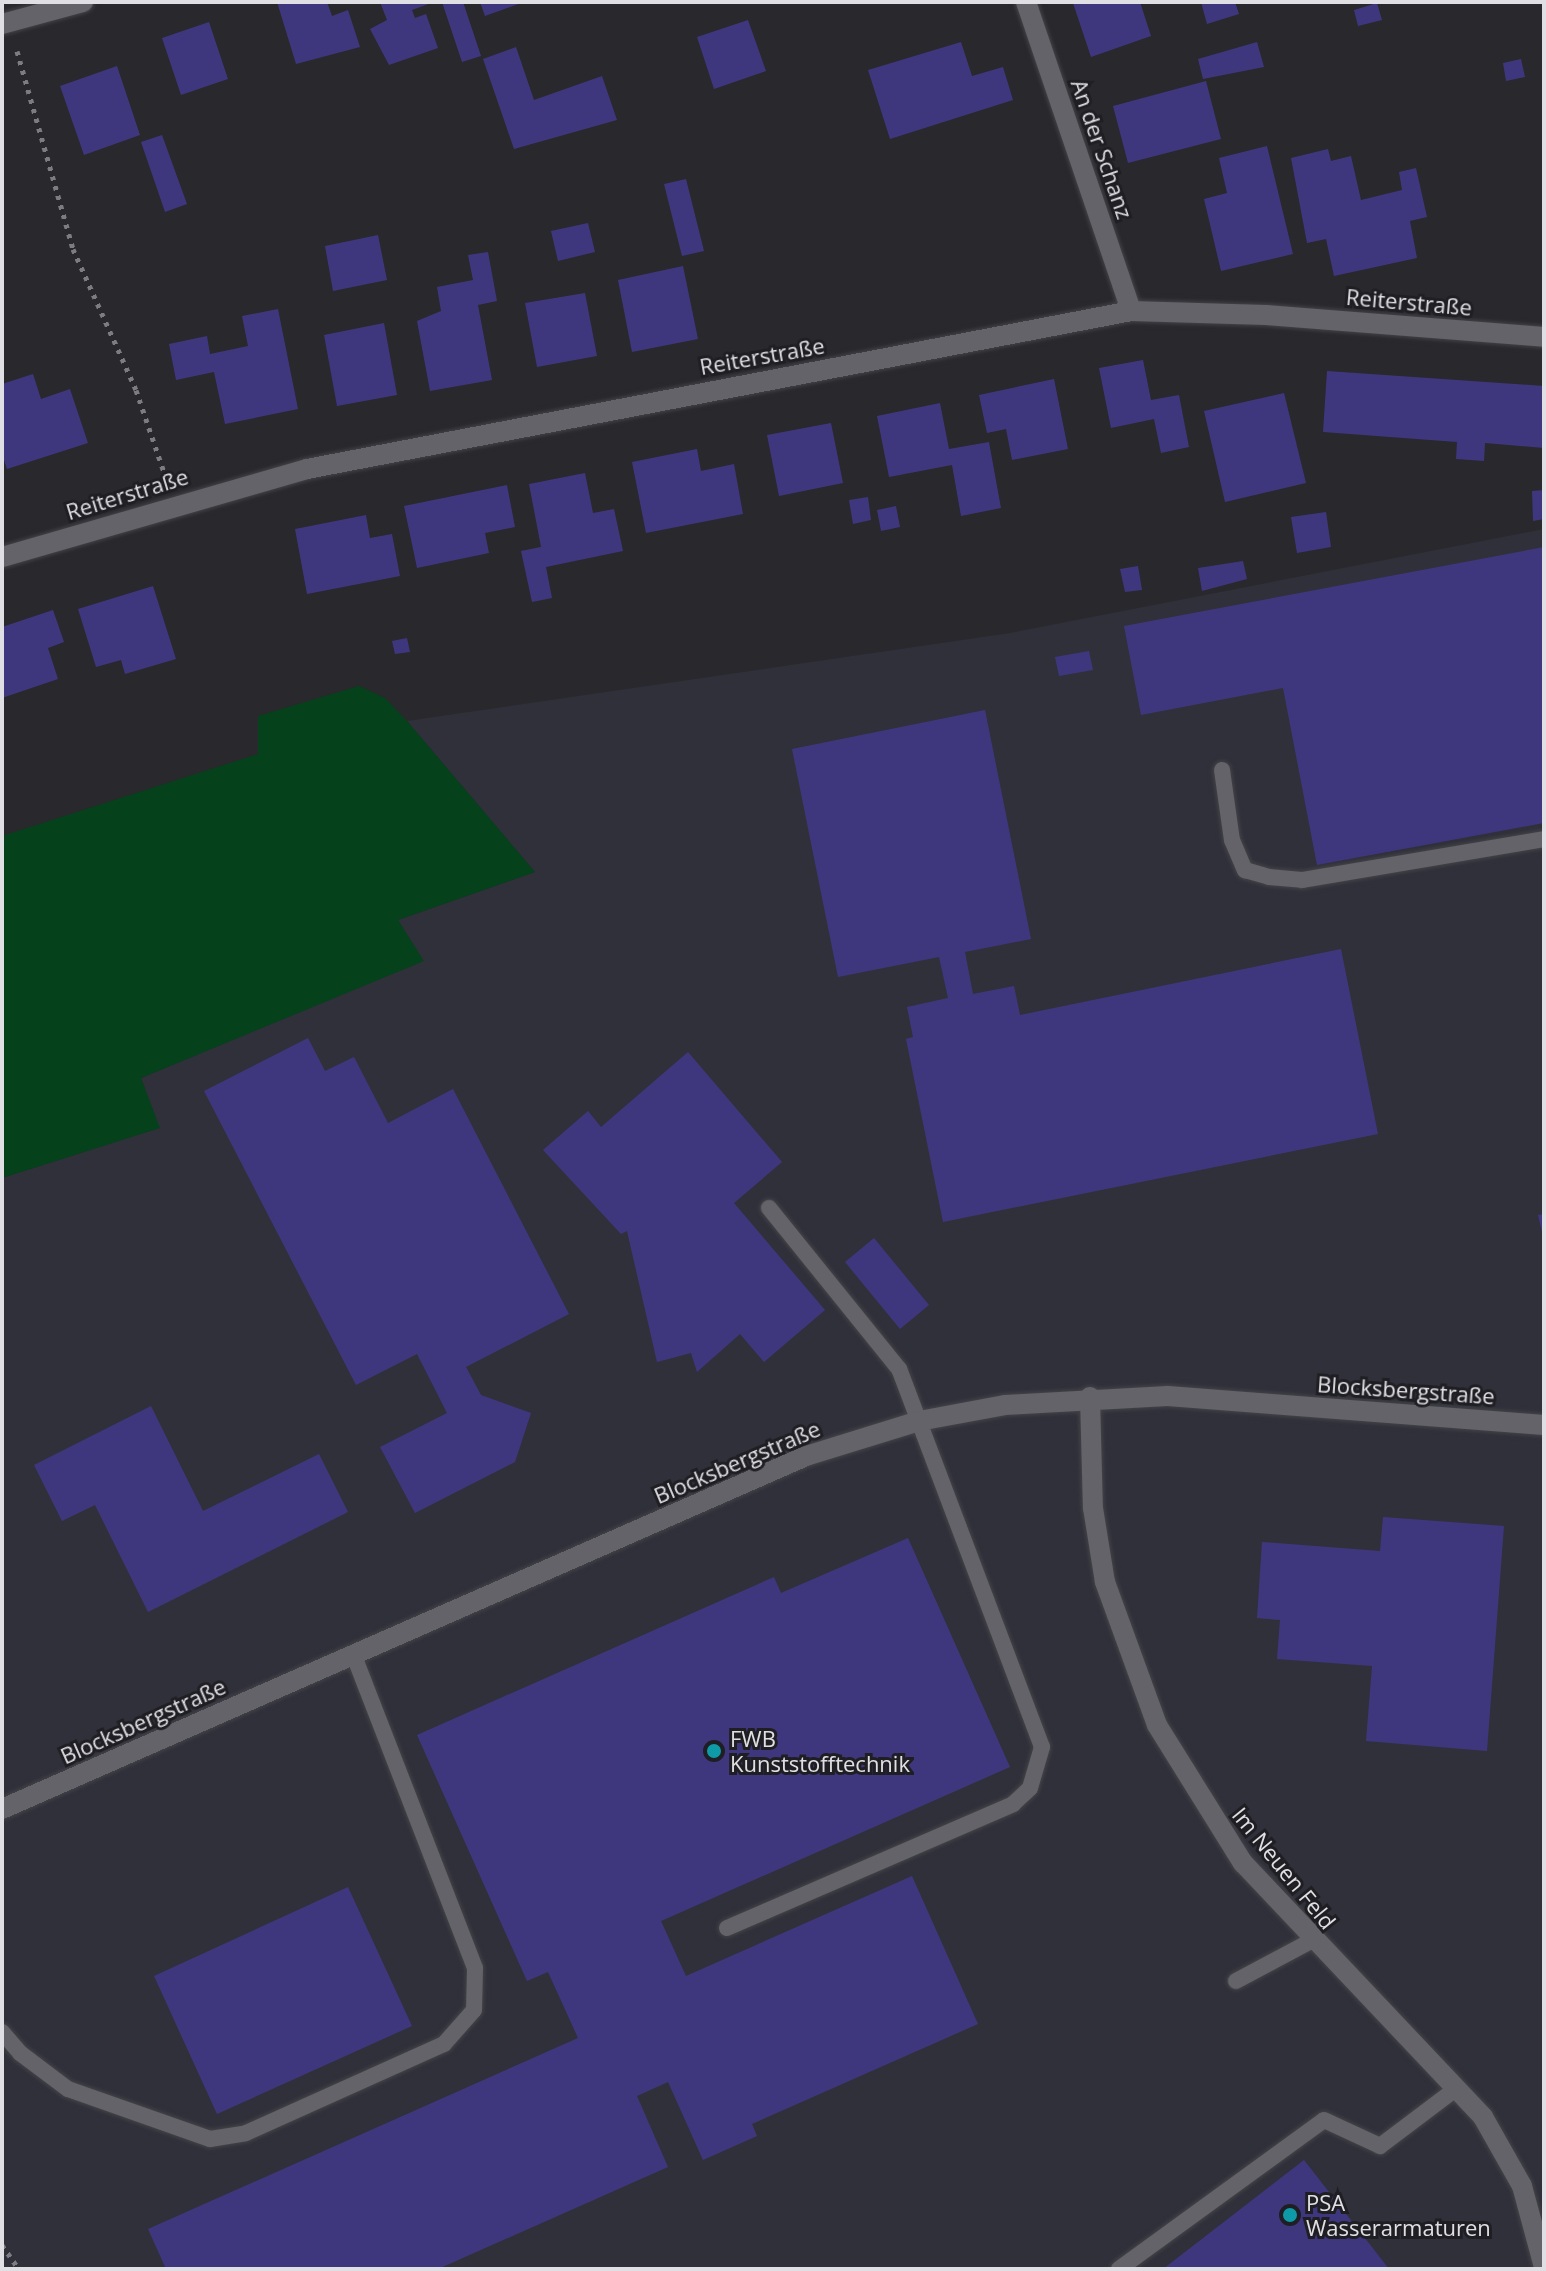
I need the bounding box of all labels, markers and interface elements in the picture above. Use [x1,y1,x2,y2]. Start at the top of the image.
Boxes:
street label: An der Schanz [1066,76,1138,222]
street label: Reiterstraße [1345,283,1473,321]
street label: Reiterstraße [698,332,826,380]
street label: Reiterstraße [63,463,191,525]
street label: Blocksbergstraße [1316,1371,1496,1409]
street label: Blocksbergstraße [650,1415,824,1509]
street label: Blocksbergstraße [56,1673,230,1769]
place label: FWB Kunststofftechnik [730,1725,910,1776]
marker: FWB Kunststofftechnik [705,1742,723,1760]
street label: Im Neuen Feld [1227,1802,1341,1934]
place label: PSA Wasserarmaturen [1306,2189,1491,2240]
marker: PSA Wasserarmaturen [1281,2206,1299,2224]

